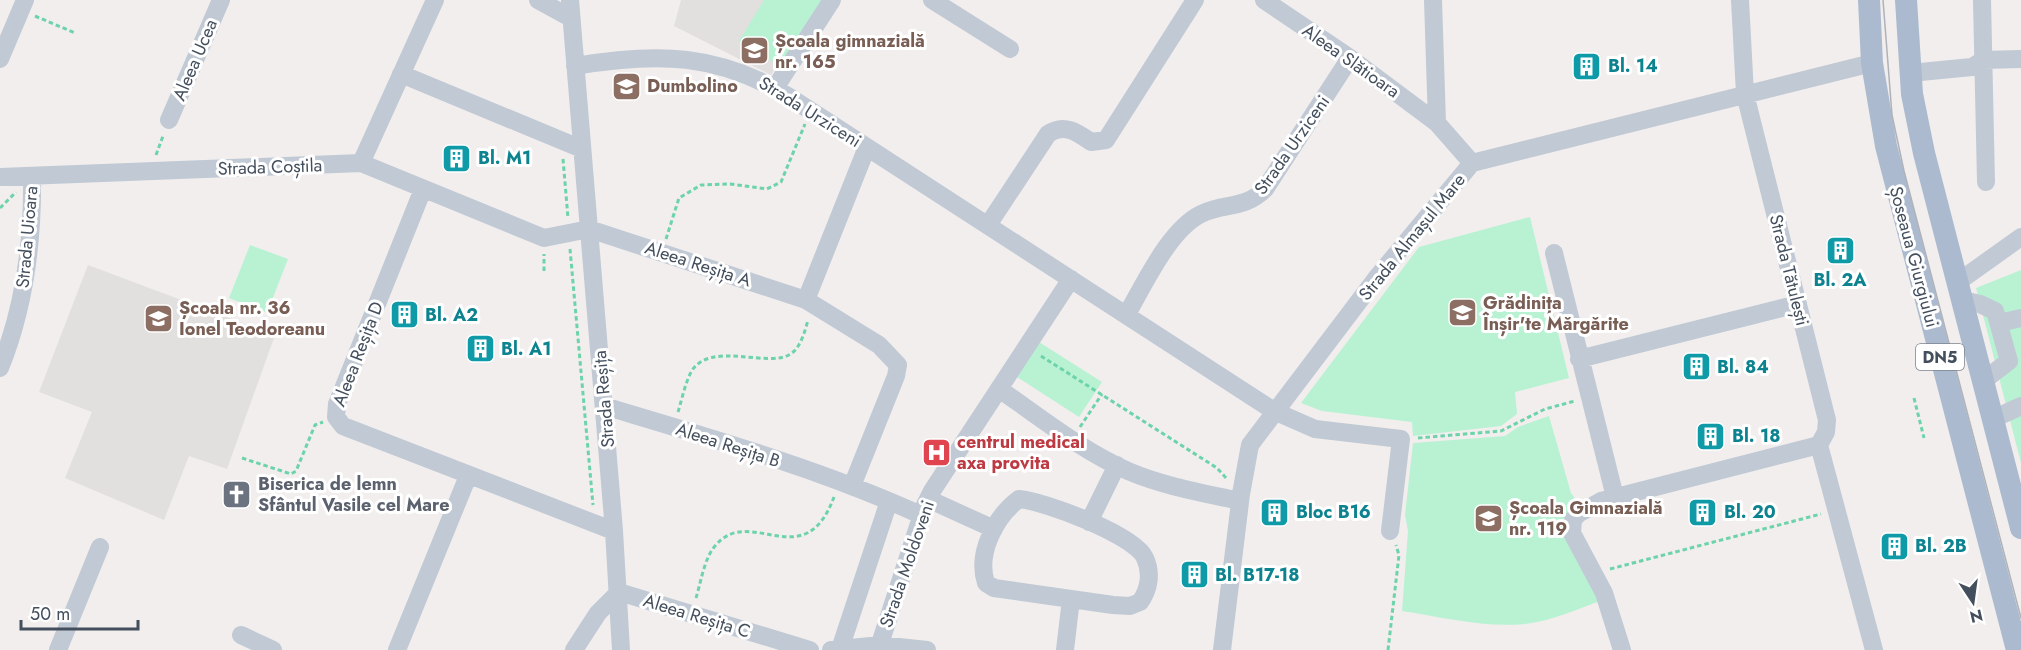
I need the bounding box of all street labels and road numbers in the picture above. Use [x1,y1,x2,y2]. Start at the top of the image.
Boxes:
street label: Aleea Ucea [166,15,224,105]
street label: Aleea Slătioara [1297,18,1405,104]
street label: Strada Urziceni [754,70,866,154]
street label: Strada Urziceni [1248,90,1336,200]
street label: Strada Coștila [217,152,323,182]
street label: Strada Almașul Mare [1353,168,1471,306]
street label: Șoseaua Giurgiului [1883,184,1945,330]
street label: Strada Uioara [10,185,44,289]
street label: Strada Tătulești [1763,212,1815,328]
street label: Aleea Reșița A [642,235,755,293]
street label: Aleea Reșița D [326,298,390,410]
road number: DN5 [1916,344,1964,370]
street label: Strada Reșița [587,349,621,449]
street label: Aleea Reșița B [672,416,784,474]
street label: Strada Moldoveni [873,497,941,631]
street label: Aleea Reșița C [640,587,754,645]

